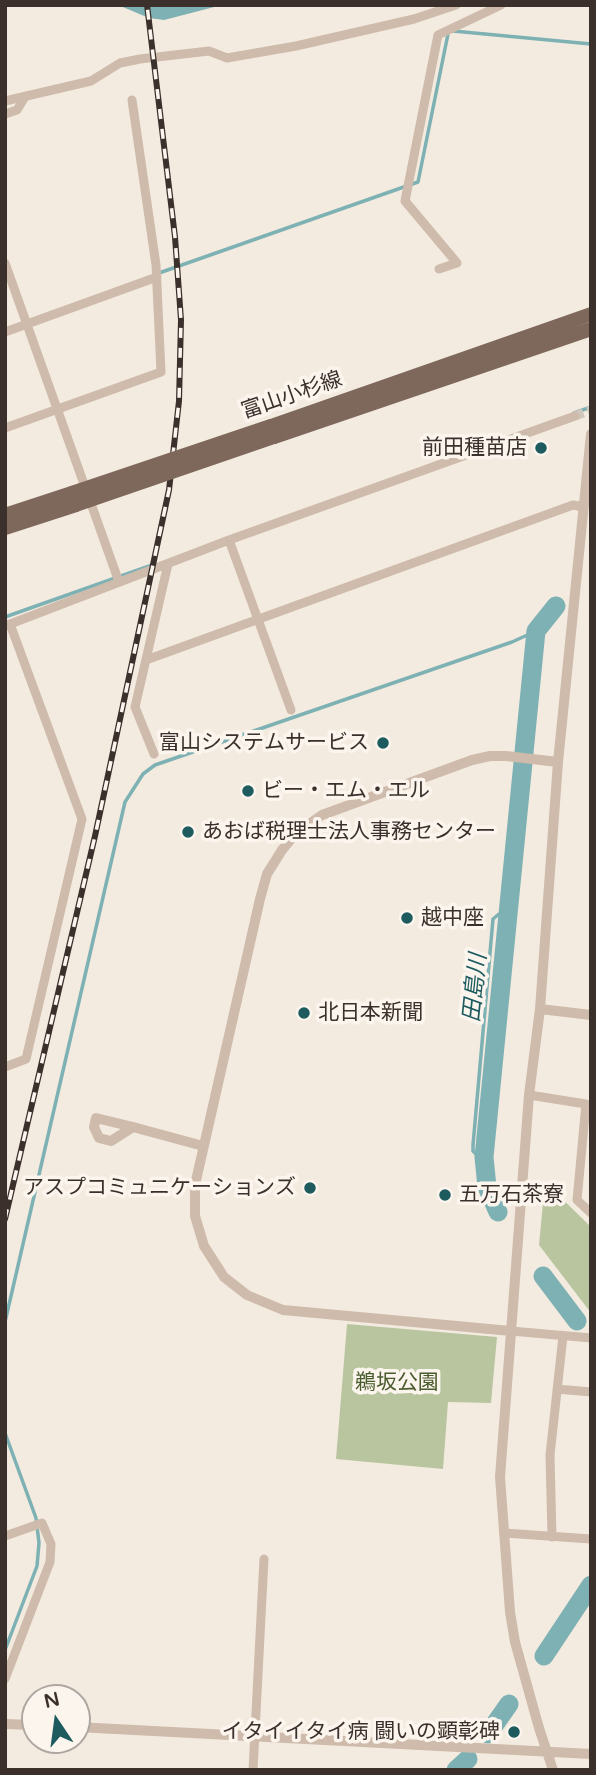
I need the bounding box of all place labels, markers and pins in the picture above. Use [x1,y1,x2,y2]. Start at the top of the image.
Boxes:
place label: 前田種苗店 [422,435,527,461]
marker: 前田種苗店 [533,440,549,456]
place label: 富山システムサービス [159,730,369,756]
marker: 富山システムサービス [375,735,391,751]
place label: ビー・エム・エル [262,778,430,804]
marker: ビー・エム・エル [240,783,256,799]
place label: あおば税理士法人事務センター [202,819,496,845]
marker: あおば税理士法人事務センター [180,824,196,840]
place label: 越中座 [421,905,484,931]
marker: 越中座 [399,910,415,926]
place label: 北日本新聞 [318,1000,423,1026]
marker: 北日本新聞 [296,1005,312,1021]
place label: アスプコミュニケーションズ [23,1175,296,1201]
marker: アスプコミュニケーションズ [302,1180,318,1196]
place label: 五万石茶寮 [459,1182,564,1208]
marker: 五万石茶寮 [437,1187,453,1203]
place label: イタイイタイ病 闘いの顕彰碑 [222,1719,500,1745]
marker: イタイイタイ病 闘いの顕彰碑 [506,1724,522,1740]

